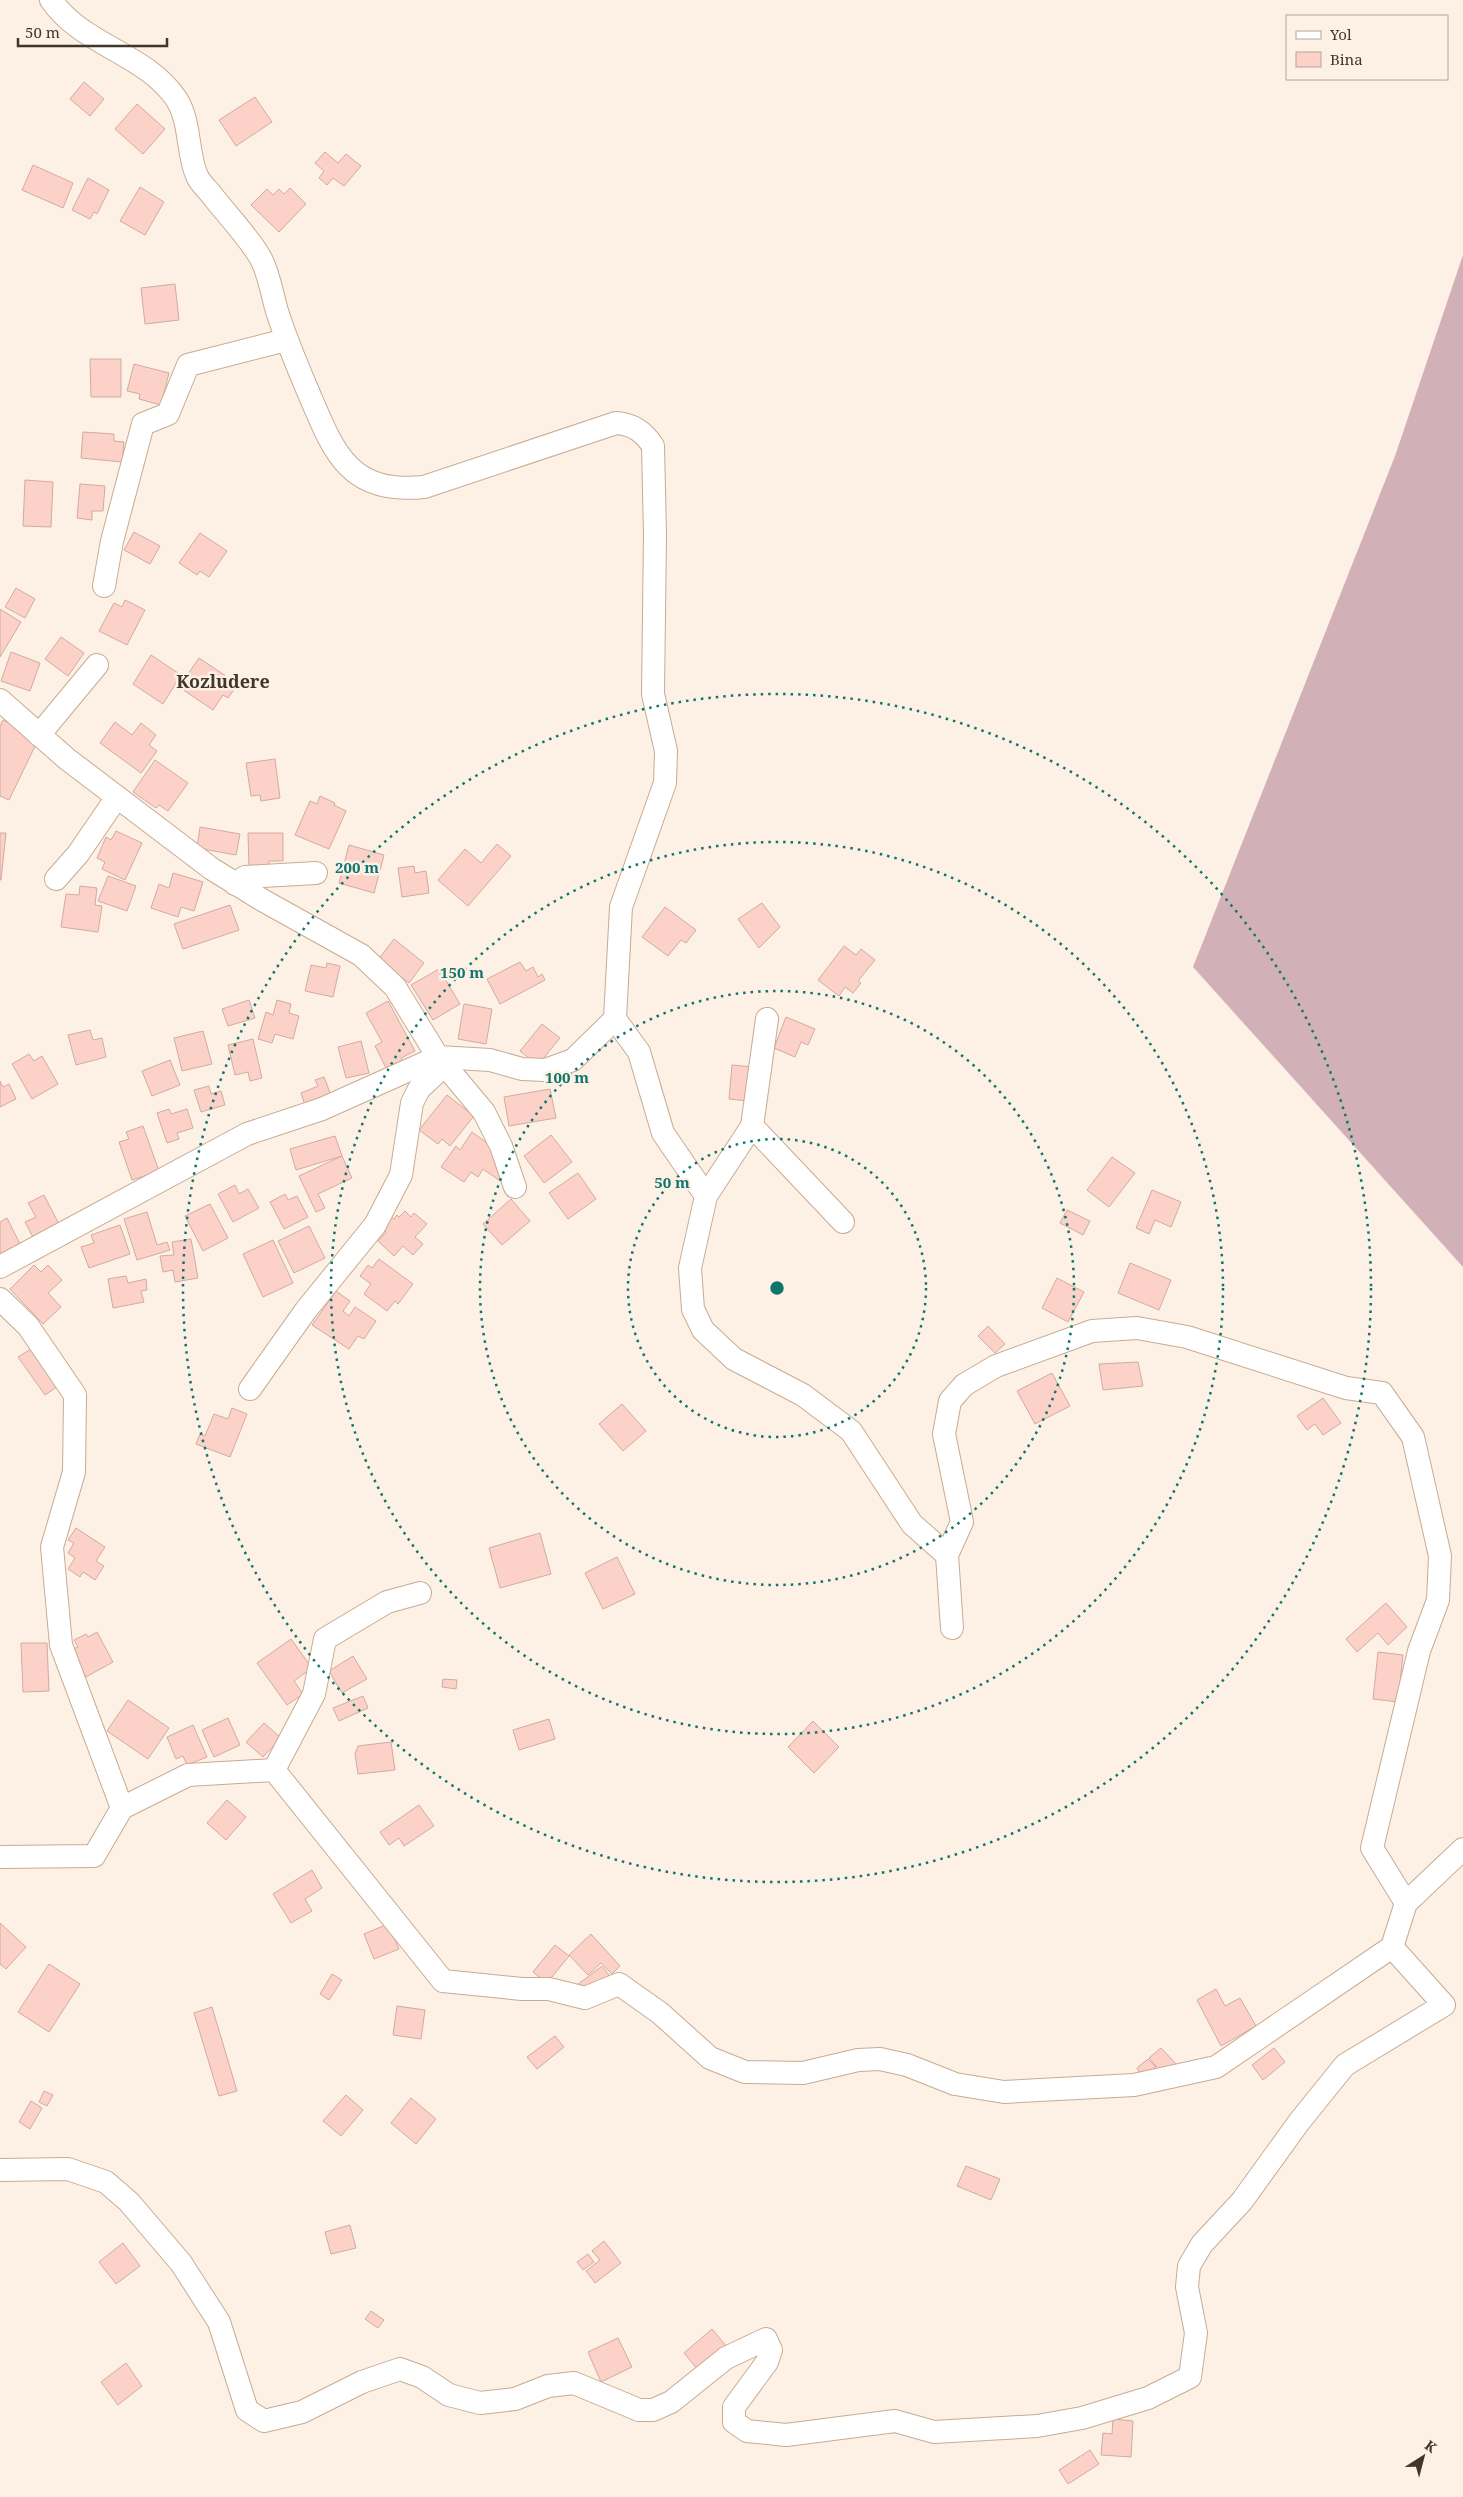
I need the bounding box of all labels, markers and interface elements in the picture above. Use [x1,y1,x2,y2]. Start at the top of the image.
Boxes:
scale bar [18,15,166,47]
legend [1286,15,1448,80]
text: 50 m [25,22,60,42]
text: Yol [1329,24,1352,44]
text: Bina [1330,49,1363,69]
district label: Kozludere [176,669,270,693]
text: 200 m [335,857,379,877]
text: 150 m [440,962,484,982]
text: 100 m [545,1067,589,1087]
text: 50 m [654,1172,690,1192]
centre of rings [768,1279,786,1297]
north arrow [1398,2432,1448,2482]
text: K [1421,2435,1441,2457]

